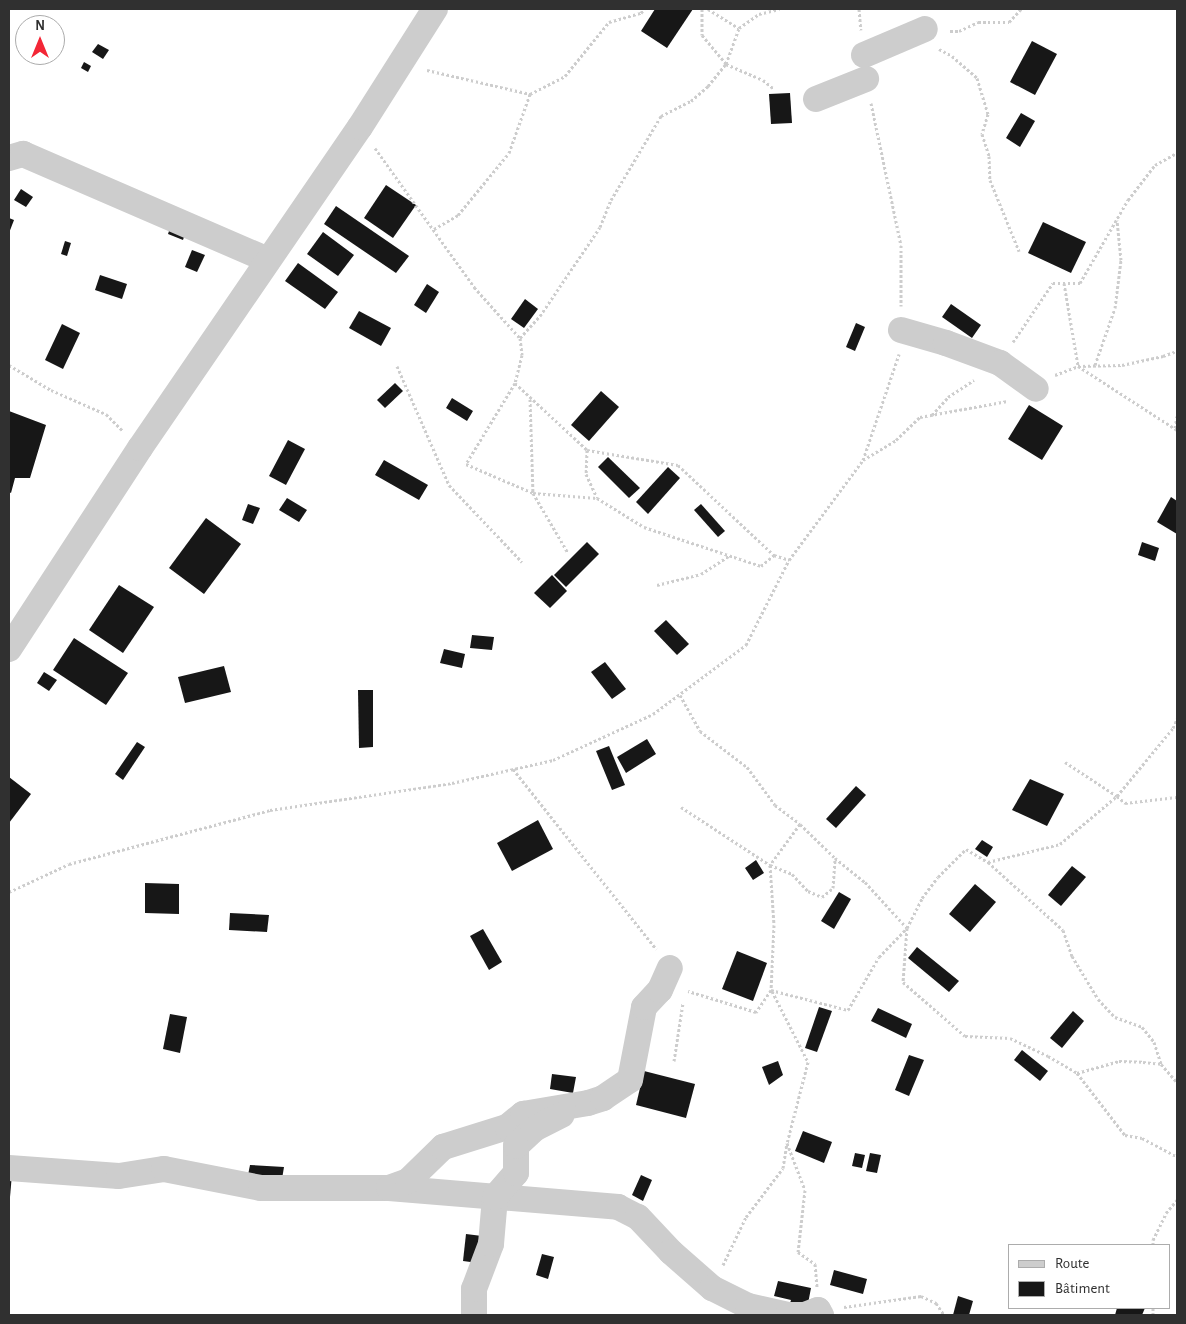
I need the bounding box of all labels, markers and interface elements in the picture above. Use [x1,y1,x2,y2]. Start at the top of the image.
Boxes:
north arrow [15,15,65,65]
text: N [35,19,45,33]
legend [1008,1244,1171,1309]
text: Route [1055,1256,1089,1271]
text: Bâtiment [1055,1281,1110,1296]

